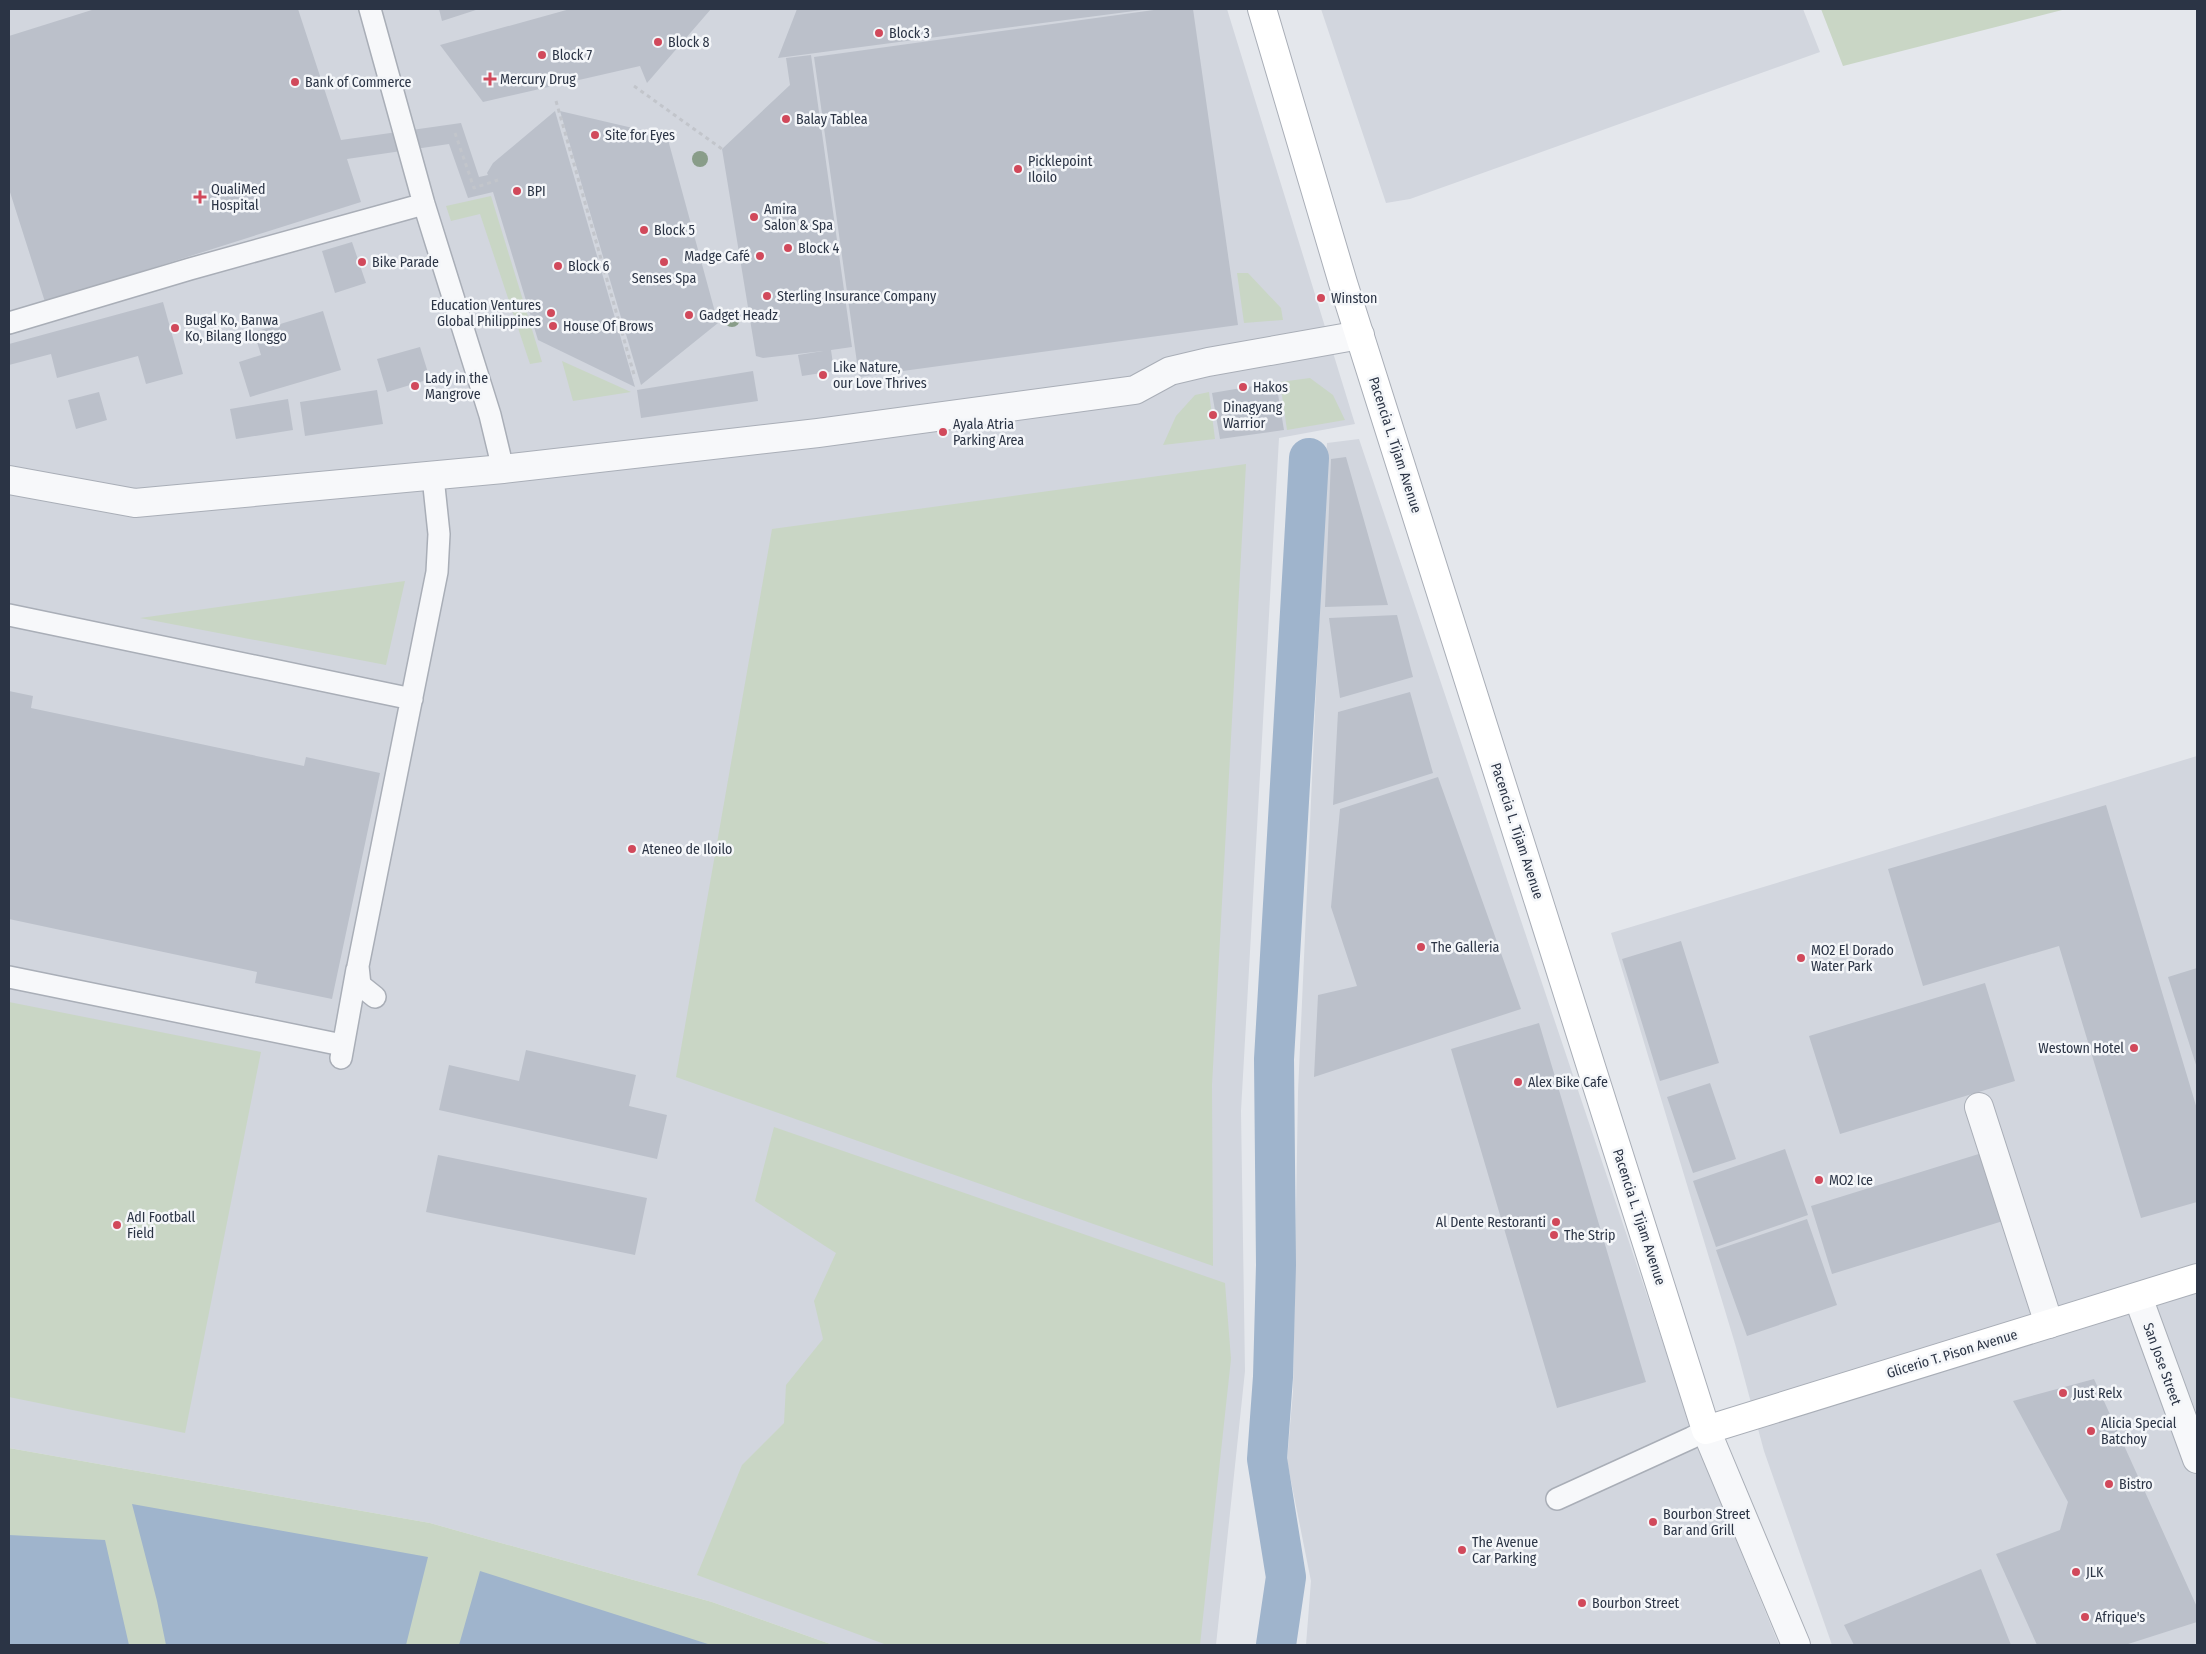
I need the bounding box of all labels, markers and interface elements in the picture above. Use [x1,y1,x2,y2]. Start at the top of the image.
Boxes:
place label: Block 3 [889,25,930,42]
marker: Block 3 [873,27,885,39]
place label: Block 8 [668,34,709,51]
marker: Block 8 [652,36,664,48]
place label: Block 7 [552,47,592,64]
marker: Block 7 [536,49,548,61]
place label: Mercury Drug [500,71,576,88]
marker: Mercury Drug [484,73,496,85]
place label: Bank of Commerce [305,74,412,91]
marker: Bank of Commerce [289,76,301,88]
place label: Balay Tablea [796,111,868,128]
marker: Balay Tablea [780,113,792,125]
place label: Site for Eyes [605,127,675,144]
marker: Site for Eyes [589,129,601,141]
place label: Picklepoint Iloilo [1028,153,1093,186]
marker: Picklepoint Iloilo [1012,163,1024,175]
place label: QualiMed Hospital [211,181,265,214]
place label: BPI [527,183,546,200]
marker: BPI [511,185,523,197]
marker: QualiMed Hospital [193,190,207,204]
place label: Amira Salon & Spa [764,201,833,234]
marker: Amira Salon & Spa [748,211,760,223]
place label: Block 5 [654,222,695,239]
marker: Block 5 [638,224,650,236]
place label: Block 4 [798,240,839,257]
marker: Block 4 [782,242,794,254]
place label: Madge Café [684,248,750,265]
marker: Madge Café [754,250,766,262]
place label: Bike Parade [372,254,439,271]
marker: Bike Parade [356,256,368,268]
marker: Senses Spa [658,256,670,268]
place label: Block 6 [568,258,609,275]
marker: Block 6 [552,260,564,272]
place label: Senses Spa [632,270,696,287]
place label: Sterling Insurance Company [777,288,937,305]
marker: Sterling Insurance Company [761,290,773,302]
place label: Winston [1331,290,1377,307]
marker: Winston [1315,292,1327,304]
place label: Education Ventures Global Philippines [431,297,541,330]
marker: Education Ventures Global Philippines [545,307,557,319]
place label: Gadget Headz [699,307,778,324]
marker: Gadget Headz [683,309,695,321]
place label: Bugal Ko, Banwa Ko, Bilang Ilonggo [185,312,287,345]
place label: House Of Brows [563,318,653,335]
marker: House Of Brows [547,320,559,332]
marker: Bugal Ko, Banwa Ko, Bilang Ilonggo [169,322,181,334]
place label: Like Nature, our Love Thrives [833,359,927,392]
marker: Like Nature, our Love Thrives [817,369,829,381]
place label: Lady in the Mangrove [425,370,488,403]
street label: Pacencia L. Tijam Avenue [1365,375,1425,515]
place label: Hakos [1253,379,1288,396]
marker: Lady in the Mangrove [409,380,421,392]
marker: Hakos [1237,381,1249,393]
place label: Dinagyang Warrior [1223,399,1283,432]
marker: Dinagyang Warrior [1207,409,1219,421]
place label: Ayala Atria Parking Area [953,416,1024,449]
marker: Ayala Atria Parking Area [937,426,949,438]
street label: Pacencia L. Tijam Avenue [1487,761,1547,901]
place label: Ateneo de Iloilo [642,841,732,858]
marker: Ateneo de Iloilo [626,843,638,855]
place label: The Galleria [1431,939,1499,956]
marker: The Galleria [1415,941,1427,953]
place label: MO2 El Dorado Water Park [1811,942,1894,975]
marker: MO2 El Dorado Water Park [1795,952,1807,964]
place label: Westown Hotel [2038,1040,2124,1057]
marker: Westown Hotel [2128,1042,2140,1054]
place label: Alex Bike Cafe [1528,1074,1608,1091]
marker: Alex Bike Cafe [1512,1076,1524,1088]
street label: Pacencia L. Tijam Avenue [1609,1147,1669,1287]
place label: MO2 Ice [1829,1172,1873,1189]
marker: MO2 Ice [1813,1174,1825,1186]
place label: AdI Football Field [127,1209,196,1242]
place label: Al Dente Restoranti [1436,1214,1546,1231]
marker: Al Dente Restoranti [1550,1216,1562,1228]
marker: AdI Football Field [111,1219,123,1231]
place label: The Strip [1564,1227,1615,1244]
marker: The Strip [1548,1229,1560,1241]
street label: San Jose Street [2139,1321,2185,1408]
street label: Glicerio T. Pison Avenue [1885,1326,2019,1382]
place label: Just Relx [2073,1385,2123,1402]
marker: Just Relx [2057,1387,2069,1399]
place label: Alicia Special Batchoy [2101,1415,2177,1448]
marker: Alicia Special Batchoy [2085,1425,2097,1437]
place label: Bistro [2119,1476,2153,1493]
marker: Bistro [2103,1478,2115,1490]
place label: Bourbon Street Bar and Grill [1663,1506,1751,1539]
marker: Bourbon Street Bar and Grill [1647,1516,1659,1528]
place label: The Avenue Car Parking [1472,1534,1538,1567]
marker: The Avenue Car Parking [1456,1544,1468,1556]
place label: JLK [2086,1564,2104,1581]
marker: JLK [2070,1566,2082,1578]
place label: Bourbon Street [1592,1595,1680,1612]
marker: Bourbon Street [1576,1597,1588,1609]
place label: Afrique's [2095,1609,2145,1626]
marker: Afrique's [2079,1611,2091,1623]

